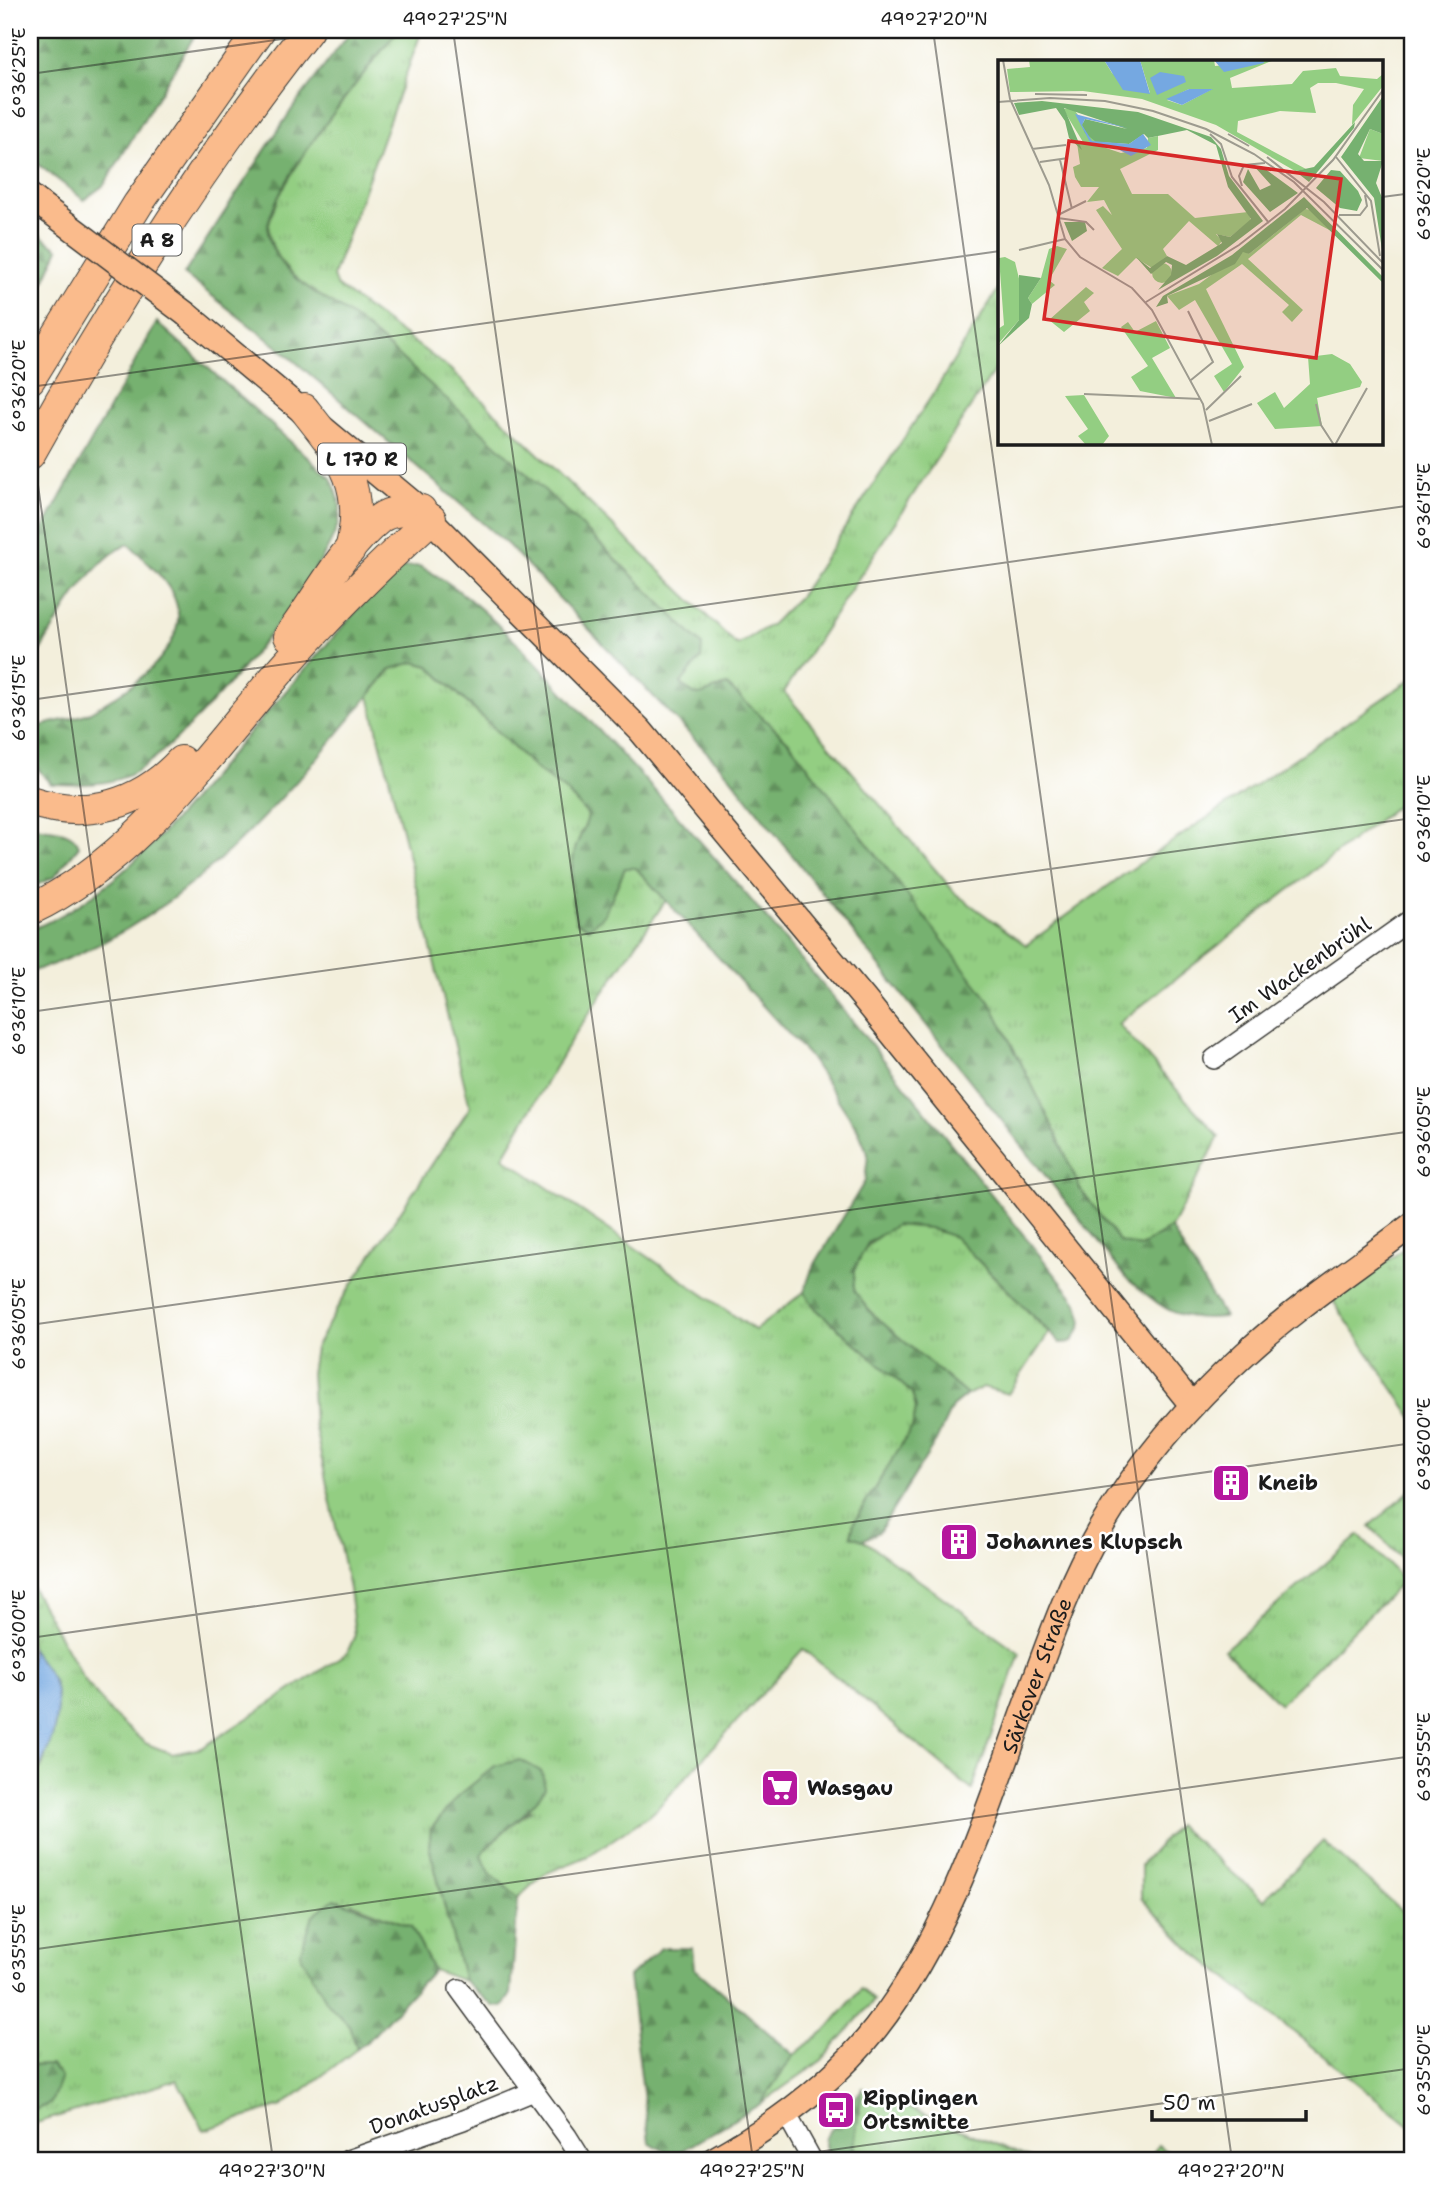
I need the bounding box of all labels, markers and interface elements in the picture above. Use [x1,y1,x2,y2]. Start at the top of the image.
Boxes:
text: 49°27'25"N [402,7,508,31]
text: 49°27'20"N [880,7,988,31]
text: 6°36'25"E [7,27,31,119]
inset map [998,60,1384,444]
text: 6°36'20"E [1412,148,1436,240]
road number: A 8 [132,224,182,256]
text: 6°36'20"E [7,340,31,432]
road number: L 170 R [318,444,406,474]
text: 6°36'15"E [1412,463,1436,549]
text: 6°36'15"E [7,655,31,741]
text: 6°36'10"E [1412,775,1436,863]
street label: Im Wackenbrühl [1223,910,1377,1029]
text: 6°36'10"E [7,967,31,1055]
text: 6°36'05"E [1412,1086,1436,1178]
text: 6°36'05"E [7,1278,31,1370]
text: 6°36'00"E [1412,1397,1436,1491]
building icon: Kneib [1210,1462,1252,1504]
place label: Kneib [1258,1469,1318,1497]
building icon: Johannes Klupsch [938,1521,980,1563]
place label: Johannes Klupsch [986,1528,1183,1556]
text: 6°36'00"E [7,1589,31,1683]
street label: Särkover Straße [995,1593,1079,1757]
text: 6°35'55"E [1412,1712,1436,1802]
supermarket icon: Wasgau [759,1767,801,1809]
place label: Wasgau [807,1774,893,1802]
text: 6°35'55"E [7,1904,31,1994]
text: 6°35'50"E [1412,2024,1436,2116]
street label: Donatusplatz [366,2069,502,2141]
scale bar [1152,2078,1306,2122]
place label: Ripplingen Ortsmitte [863,2084,978,2136]
bus stop icon: Ripplingen Ortsmitte [815,2089,857,2131]
text: 50 m [1163,2089,1216,2117]
text: 49°27'30"N [218,2159,326,2183]
text: 49°27'25"N [699,2159,805,2183]
text: 49°27'20"N [1177,2159,1285,2183]

